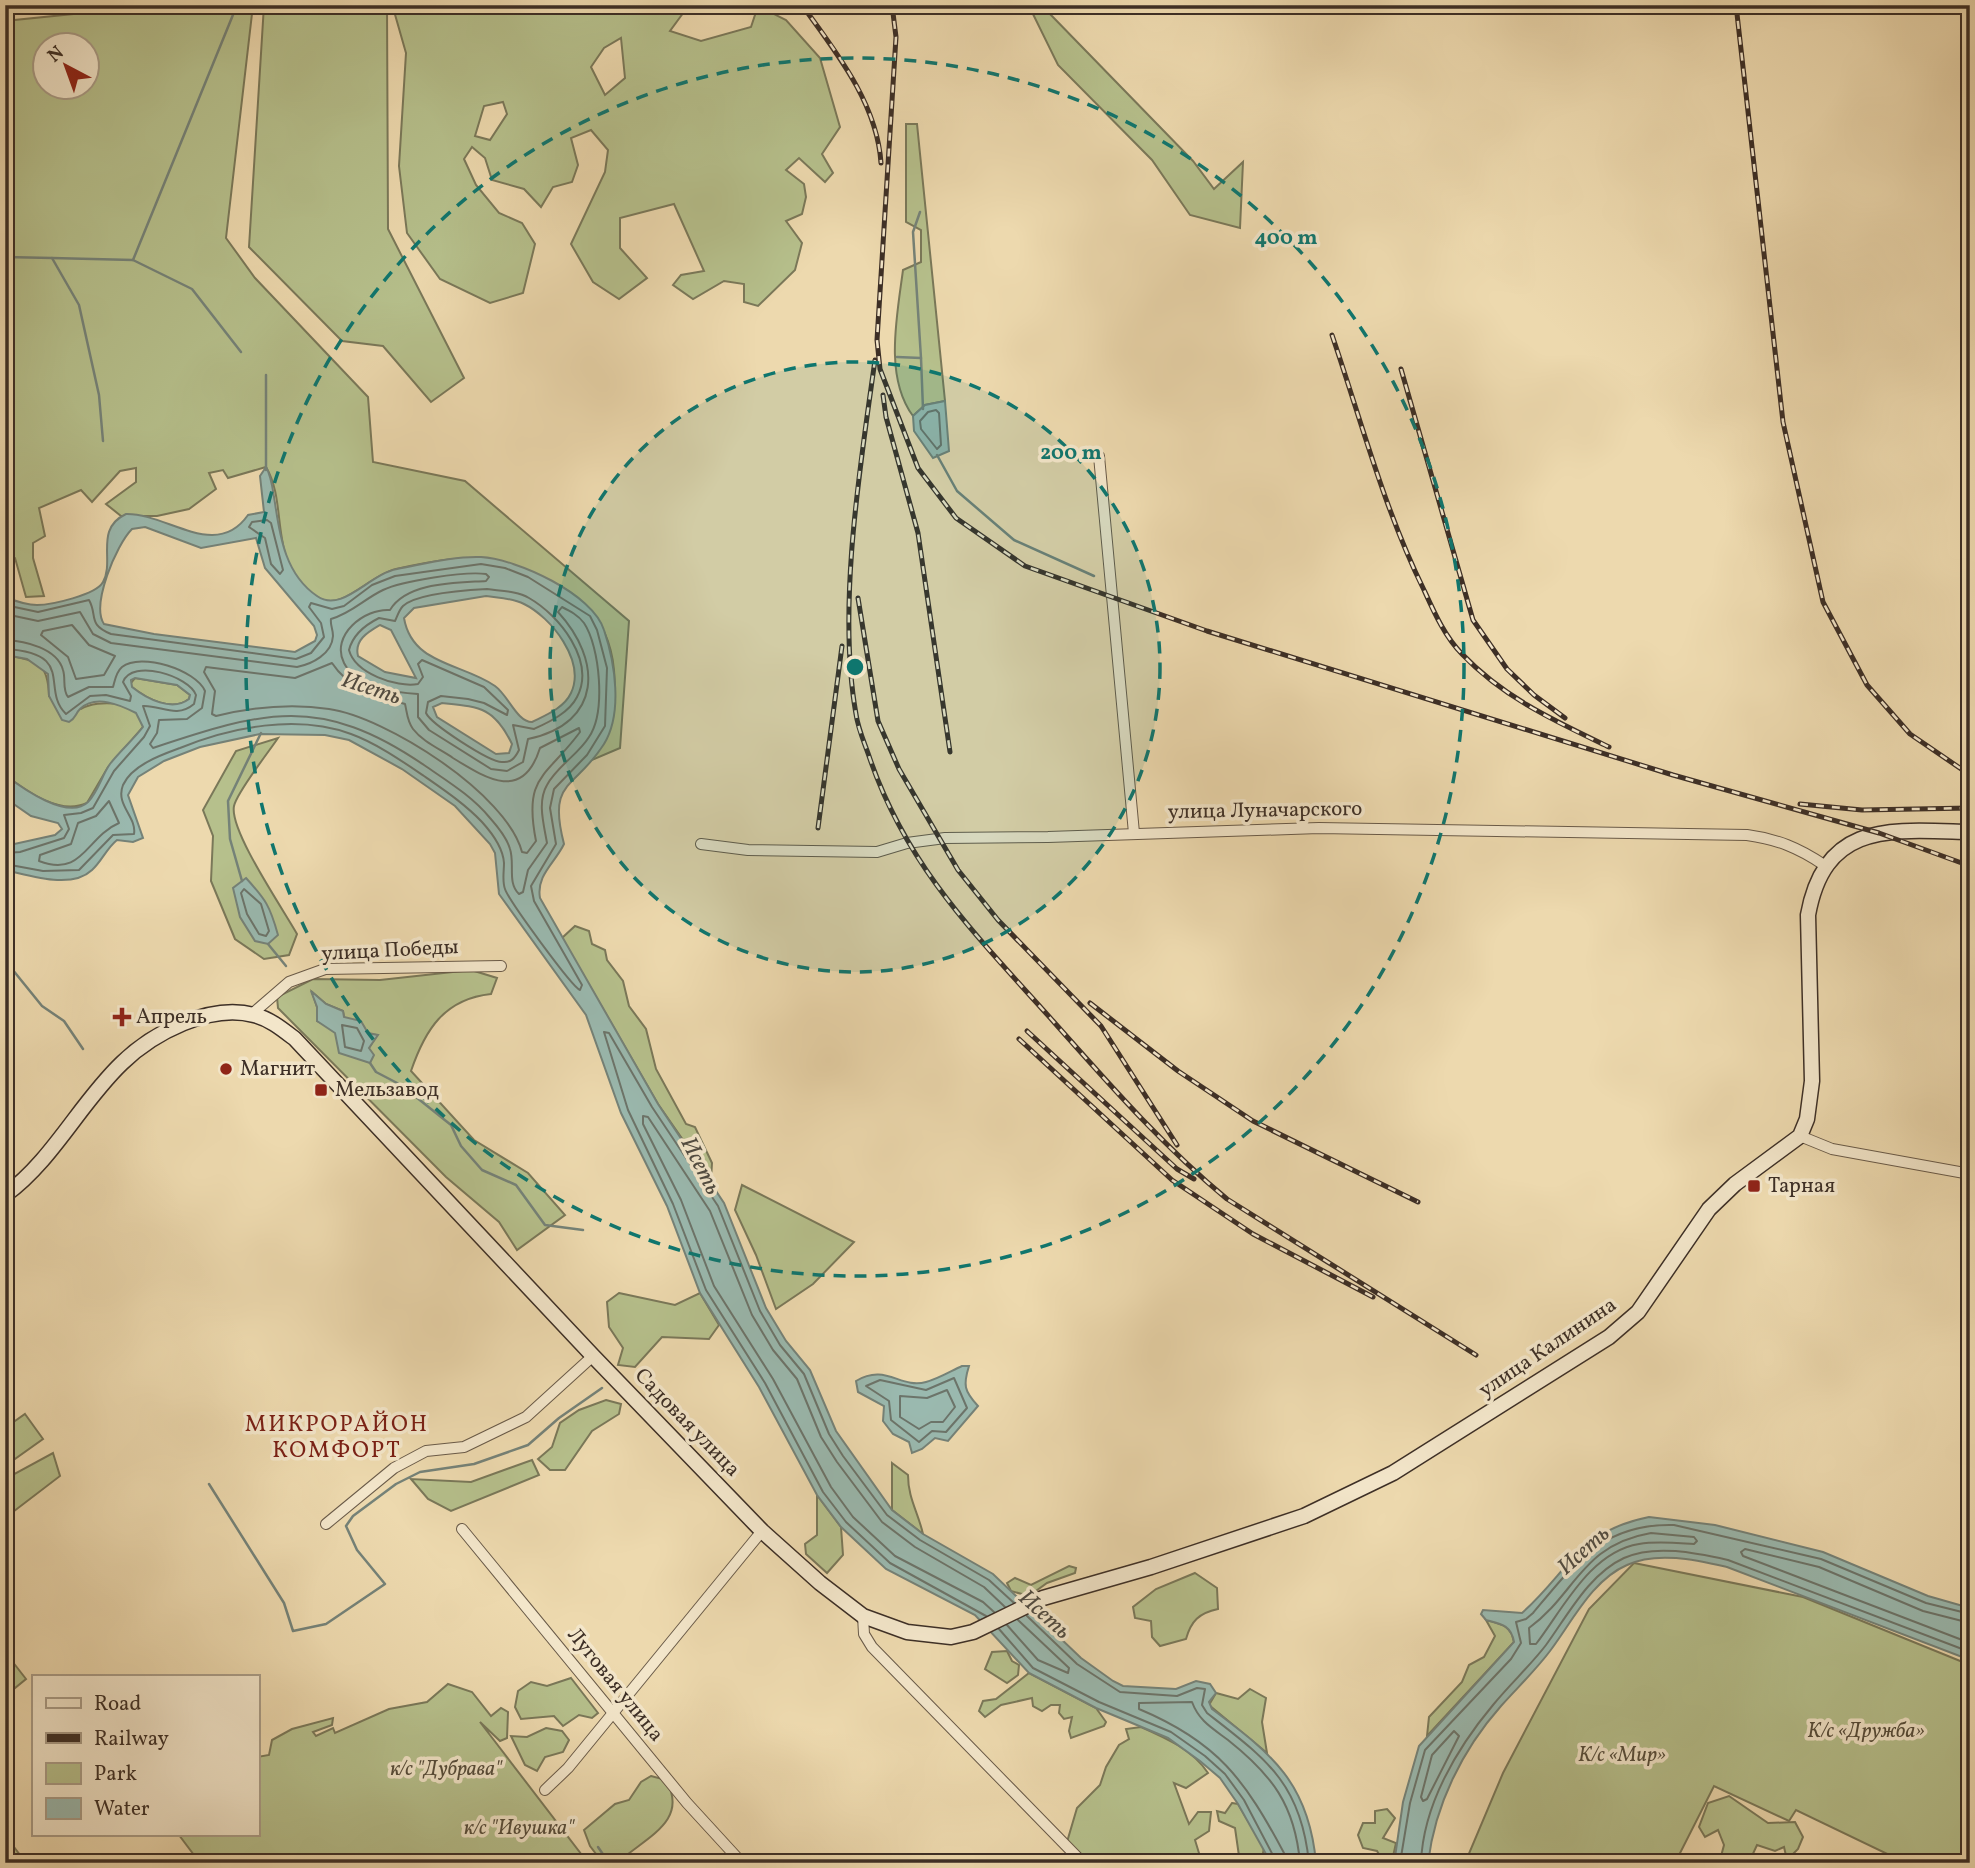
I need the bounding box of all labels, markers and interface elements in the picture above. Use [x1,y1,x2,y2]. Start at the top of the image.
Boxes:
north arrow [32,32,102,102]
text: N [42,40,70,69]
text: 400 m [1255,224,1317,253]
text: 200 m [1040,439,1102,468]
centre of rings [843,655,867,679]
water label: Исеть [337,664,405,714]
street label: улица Луначарского [1167,795,1363,827]
street label: улица Победы [321,933,459,969]
place label: Апрель [136,1003,207,1032]
marker: Апрель [114,1009,130,1025]
place label: Магнит [240,1055,316,1084]
marker: Магнит [218,1061,234,1077]
place label: Мельзавод [335,1076,439,1105]
marker: Мельзавод [313,1082,329,1098]
water label: Исеть [672,1132,728,1201]
place label: Тарная [1768,1172,1835,1201]
marker: Тарная [1746,1178,1762,1194]
street label: улица Калинина [1473,1291,1623,1405]
street label: Садовая улица [627,1362,747,1484]
district label: МИКРОРАЙОН КОМФОРТ [245,1409,429,1467]
water label: Исеть [1551,1518,1618,1583]
water label: Исеть [1011,1583,1078,1648]
street label: Луговая улица [560,1622,670,1748]
legend [32,1675,259,1836]
text: Road [94,1690,141,1719]
park label: К/с «Дружба» [1807,1717,1925,1746]
text: Railway [94,1725,170,1754]
park label: К/с «Мир» [1578,1741,1666,1770]
park label: к/с "Дубрава" [390,1755,503,1784]
text: Park [94,1760,137,1789]
text: Water [94,1795,150,1824]
park label: к/с "Ивушка" [464,1814,575,1843]

